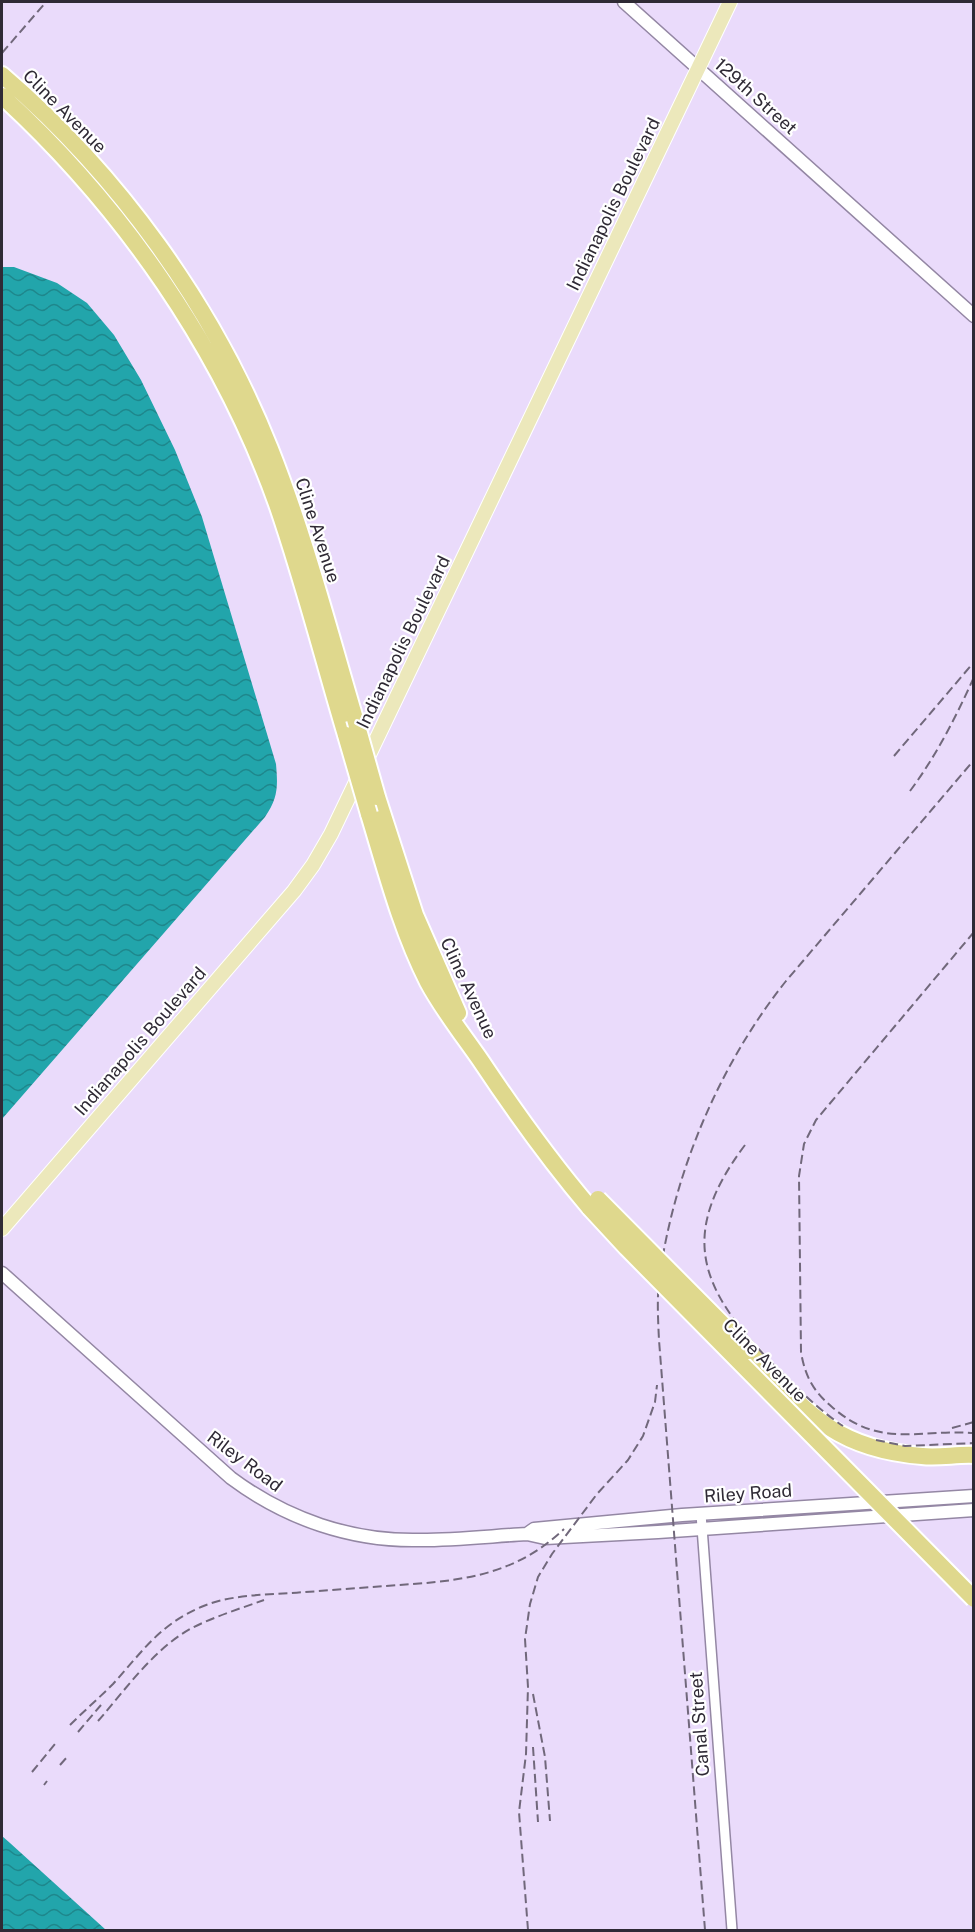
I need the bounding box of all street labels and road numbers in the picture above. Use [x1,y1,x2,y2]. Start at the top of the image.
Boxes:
street label: 129th Street [710,54,802,138]
street label: Cline Avenue [19,65,111,157]
street label: Indianapolis Boulevard [562,114,664,294]
street label: Cline Avenue [291,475,345,585]
street label: Indianapolis Boulevard [352,552,454,732]
street label: Cline Avenue [436,934,502,1042]
street label: Indianapolis Boulevard [70,963,210,1119]
street label: Cline Avenue [719,1314,811,1406]
street label: Riley Road [203,1426,287,1496]
street label: Riley Road [703,1479,793,1507]
street label: Canal Street [685,1671,713,1777]

